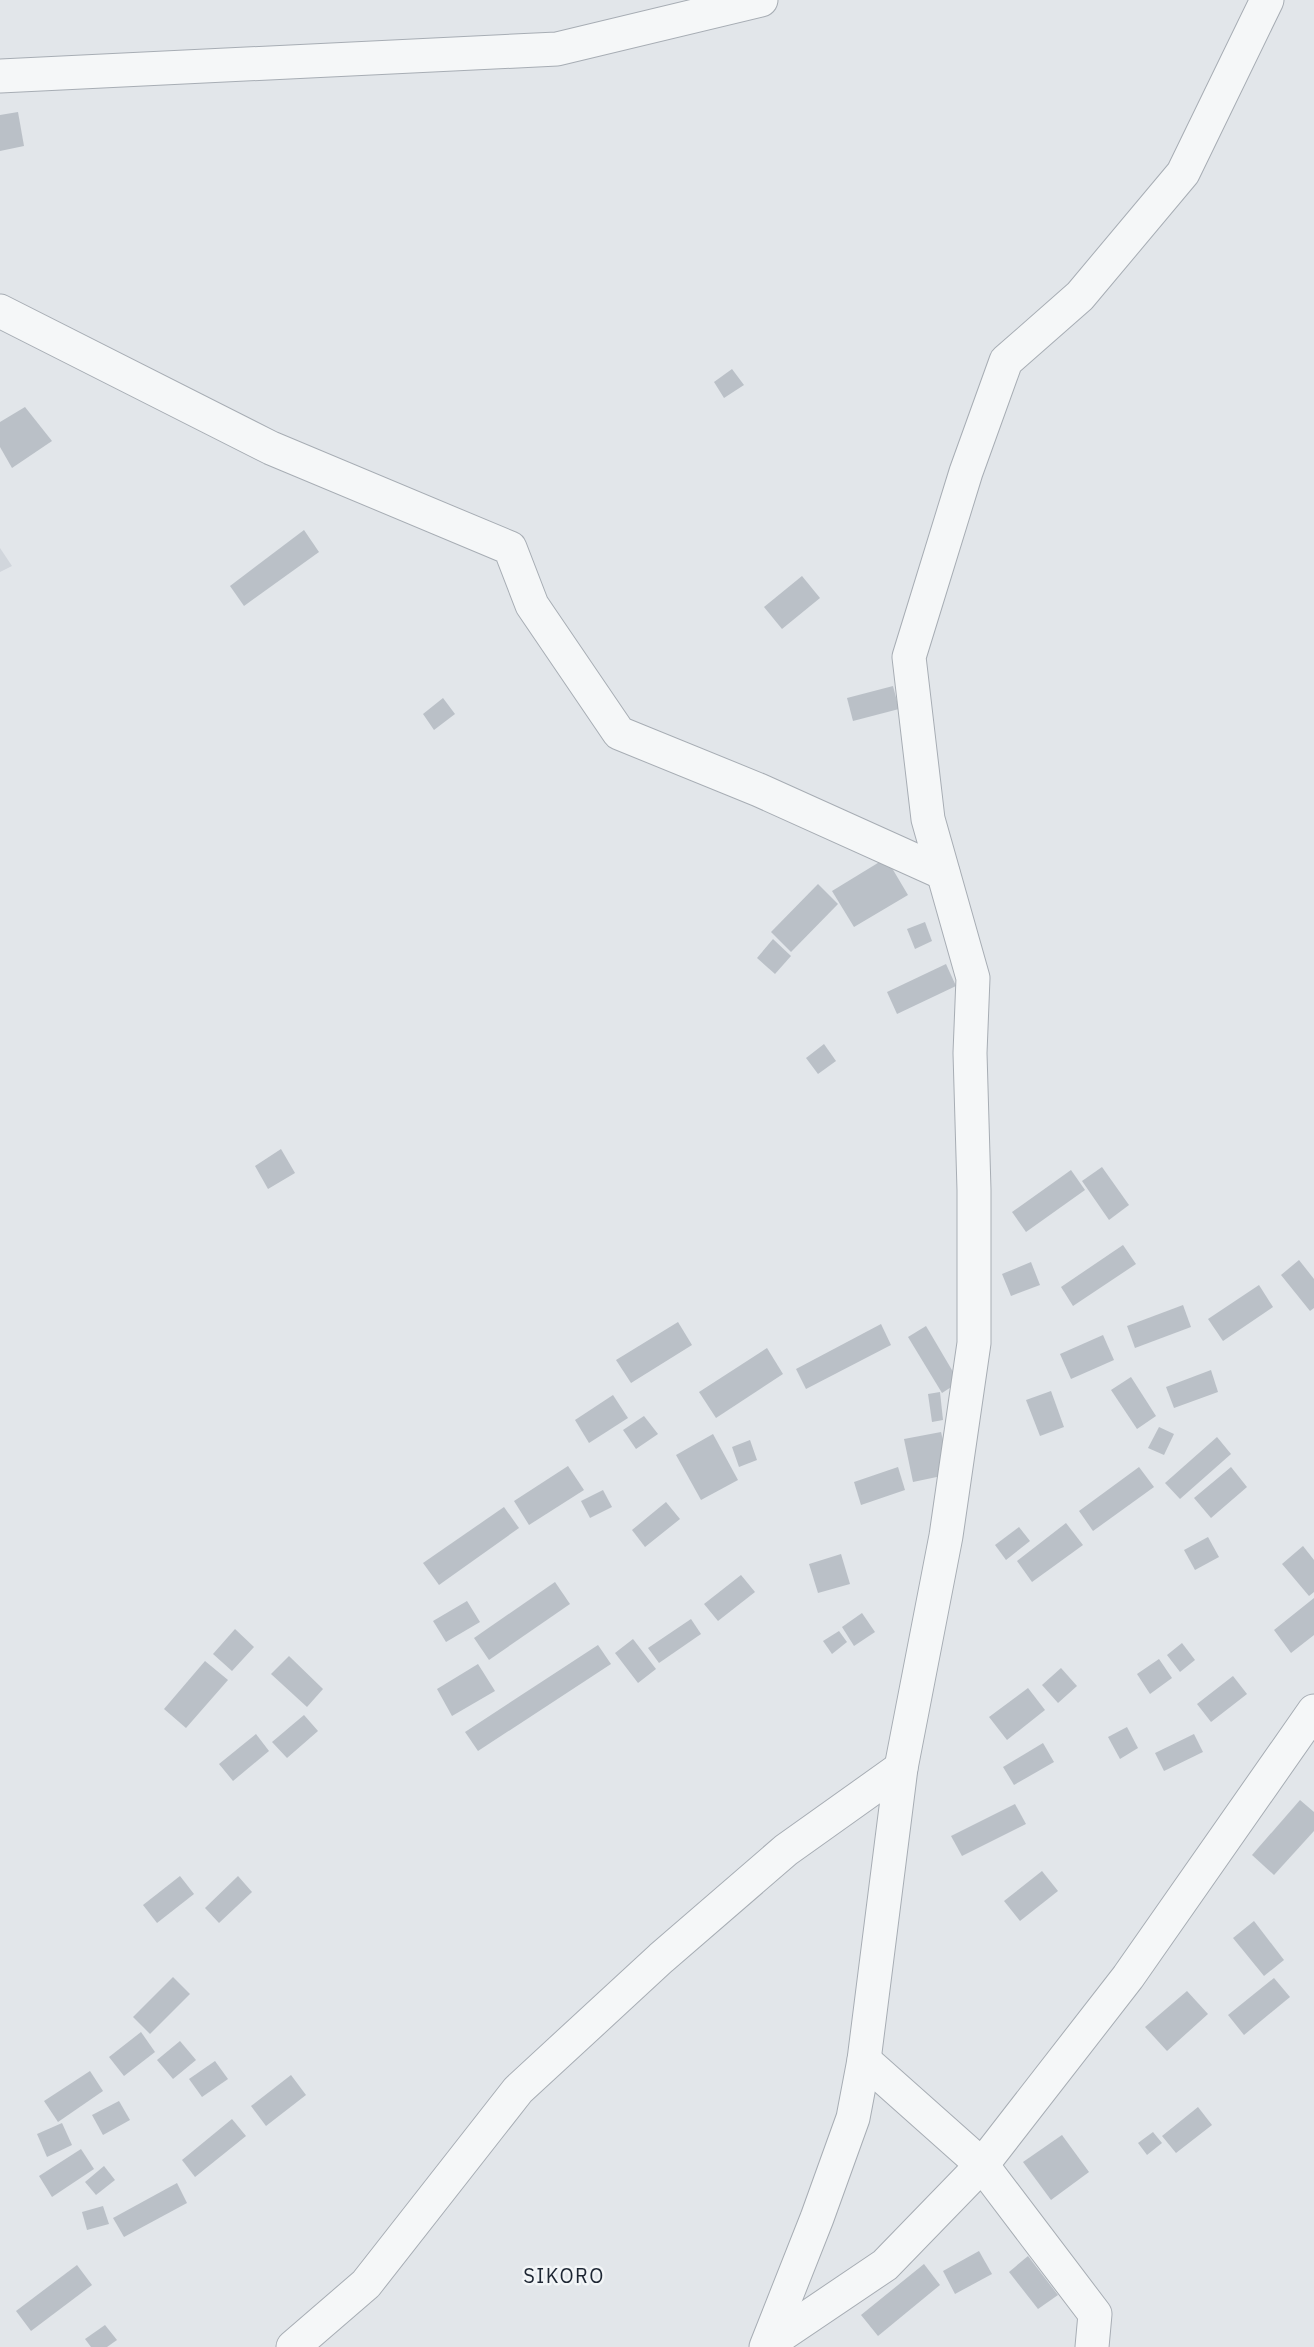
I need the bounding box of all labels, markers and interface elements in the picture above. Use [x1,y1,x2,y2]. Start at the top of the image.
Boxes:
district label: SIKORO [523,2262,605,2289]

